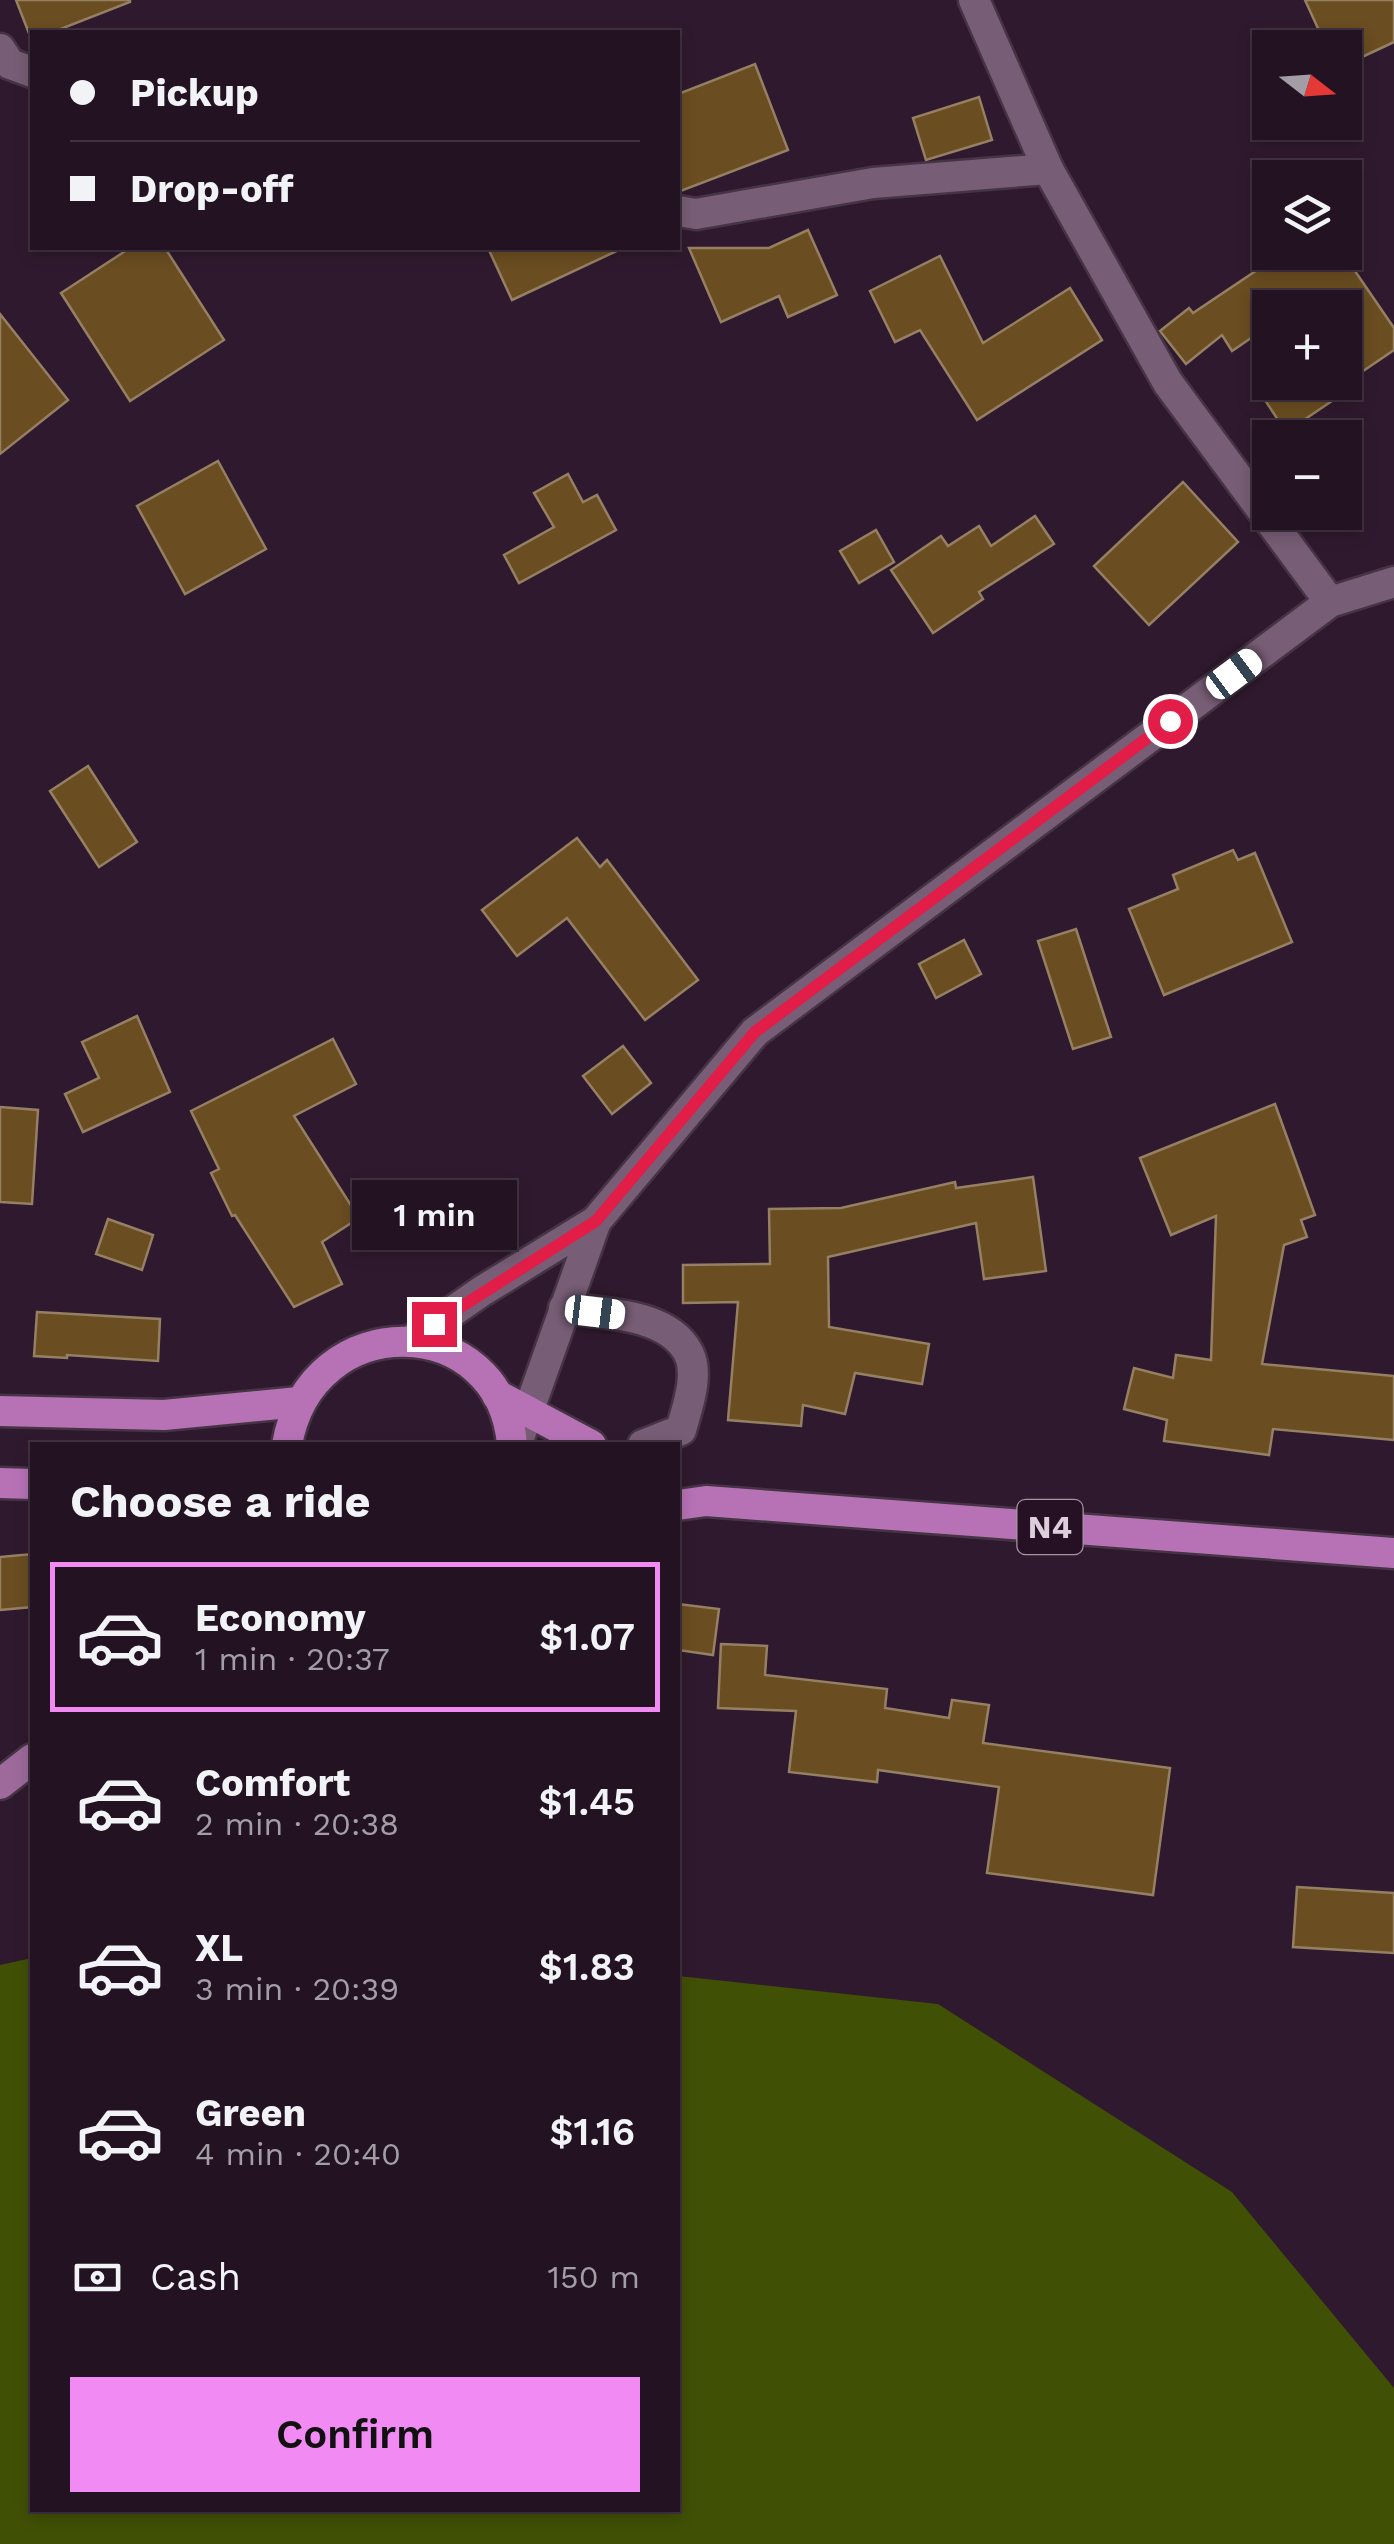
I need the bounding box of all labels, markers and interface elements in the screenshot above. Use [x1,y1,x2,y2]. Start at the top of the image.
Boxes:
north arrow [1252,30,1362,140]
map controls [1252,30,1362,530]
text: Pickup [130,71,259,115]
button: layers [1252,160,1362,270]
text: Drop-off [130,167,294,211]
button: + [1252,290,1362,400]
button: − [1252,420,1362,530]
car [1201,644,1267,704]
route start [1148,699,1193,744]
callout: 1 min [352,1179,516,1249]
text: 1 min [393,1196,476,1234]
car [563,1293,627,1331]
route end [412,1302,457,1347]
text: Choose a ride [70,1475,370,1528]
road number: N4 [1018,1500,1082,1554]
icon: car [75,1592,165,1682]
text: Economy [195,1596,366,1640]
text: $1.07 [539,1615,635,1659]
text: 1 min · 20:37 [195,1640,390,1678]
icon: car [75,1757,165,1847]
text: Comfort [195,1761,350,1805]
text: $1.45 [538,1780,635,1824]
text: 2 min · 20:38 [195,1805,399,1843]
icon: car [75,1922,165,2012]
text: XL [195,1926,243,1970]
text: $1.83 [539,1945,635,1989]
text: 3 min · 20:39 [195,1970,399,2008]
icon: car [75,2087,165,2177]
text: Green [195,2091,306,2135]
text: $1.16 [549,2110,635,2154]
text: 4 min · 20:40 [195,2135,401,2173]
icon: cash [70,2250,125,2305]
text: Cash [150,2255,241,2299]
text: 150 m [548,2258,640,2296]
button: Confirm [70,2377,640,2492]

